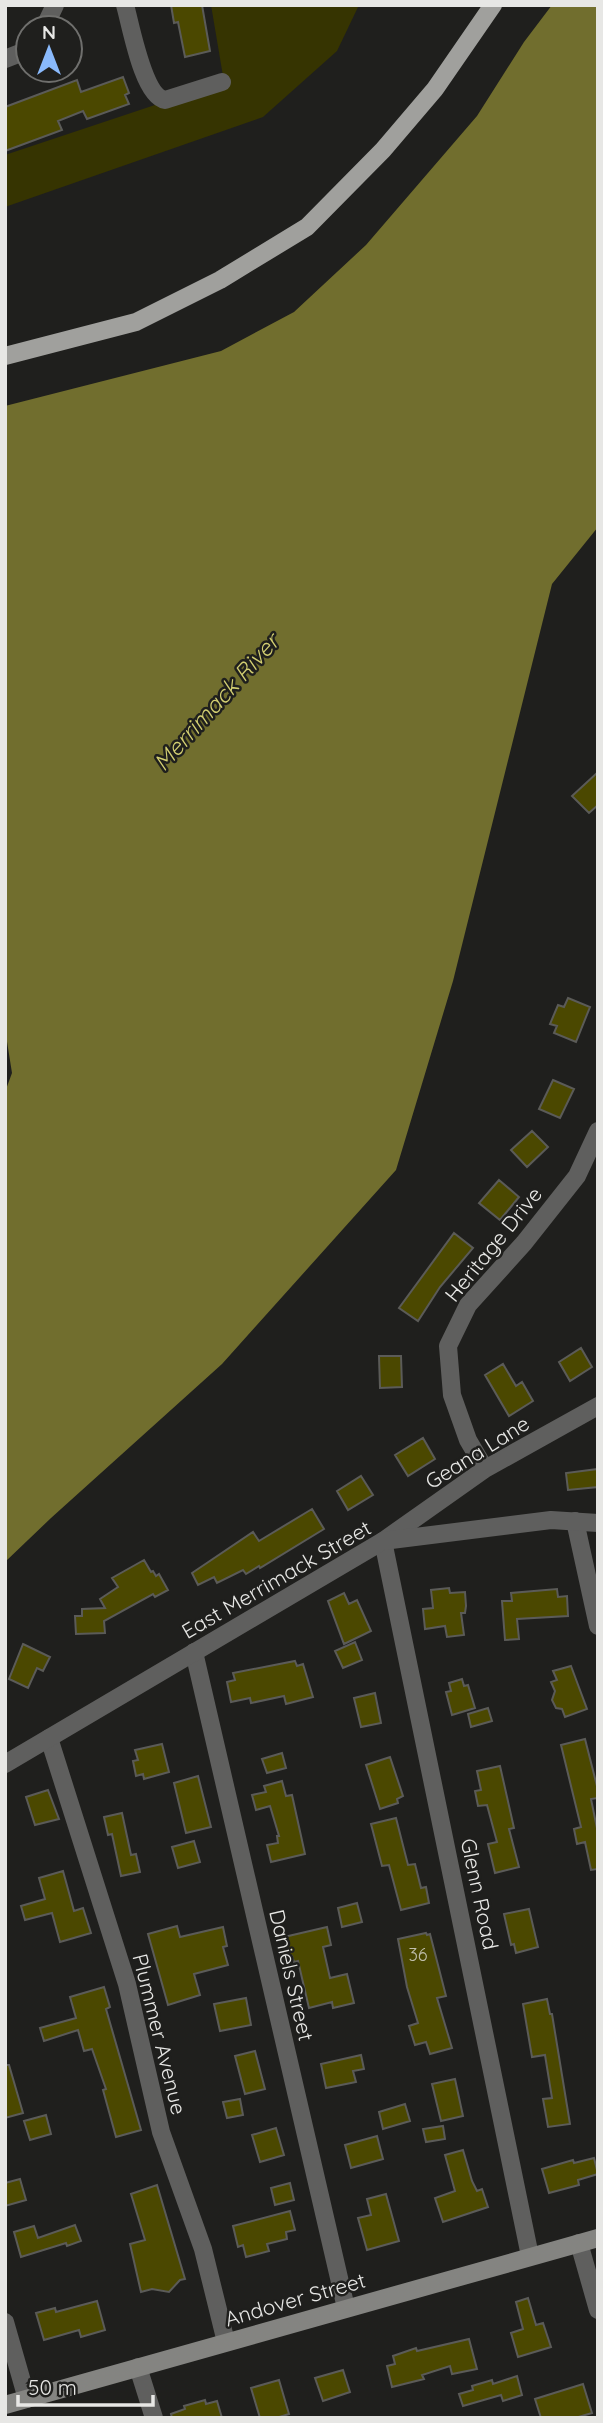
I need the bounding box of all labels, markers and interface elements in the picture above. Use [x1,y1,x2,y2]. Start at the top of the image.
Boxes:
north arrow [14,14,84,84]
text: N [42,20,56,44]
water label: Merrimack River [147,625,287,776]
street label: Heritage Drive [439,1181,547,1307]
street label: Geana Lane [420,1410,534,1494]
street label: East Merrimack Street [177,1514,375,1644]
street label: Glenn Road [456,1836,504,1952]
street label: Daniels Street [264,1907,320,2043]
house number: 36 [408,1943,428,1966]
street label: Plummer Avenue [127,1951,193,2117]
street label: Andover Street [222,2267,368,2331]
scale bar [18,2364,152,2408]
text: 50 m [28,2374,77,2400]

